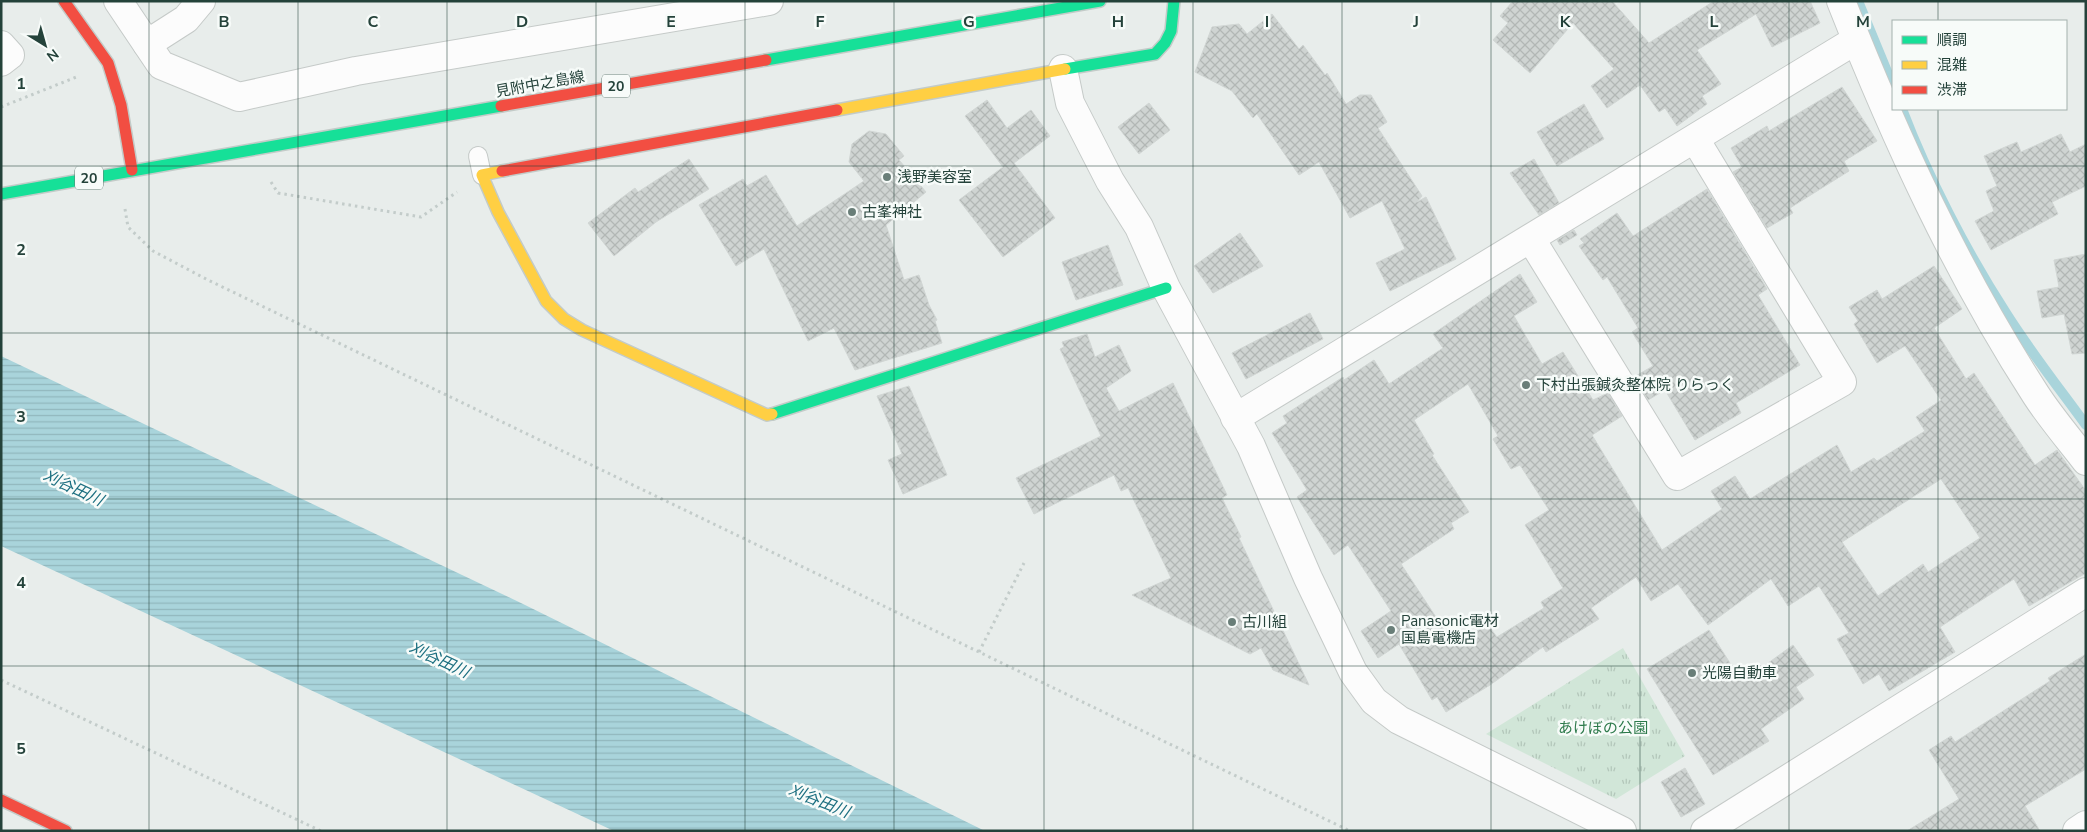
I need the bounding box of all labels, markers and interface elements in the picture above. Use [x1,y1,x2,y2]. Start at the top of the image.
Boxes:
text: B [218,11,230,33]
text: C [368,11,379,33]
text: D [516,11,528,33]
text: E [666,11,676,33]
text: F [816,11,825,33]
text: G [963,11,975,33]
text: H [1112,11,1124,33]
text: I [1265,11,1269,33]
text: J [1412,11,1419,33]
text: K [1560,11,1572,33]
text: L [1710,11,1719,33]
text: M [1856,11,1870,33]
north arrow [20,20,70,70]
legend [1892,20,2067,110]
text: 順調 [1937,30,1967,50]
text: N [43,44,62,66]
text: 混雑 [1937,55,1967,75]
street label: 見附中之島線 [494,66,586,102]
text: 1 [16,73,26,95]
road number: 20 [602,74,630,98]
text: 渋滞 [1937,80,1967,100]
road number: 20 [75,167,103,190]
place label: 浅野美容室 [897,167,972,187]
marker: 浅野美容室 [881,171,893,183]
place label: 古峯神社 [862,202,922,222]
marker: 古峯神社 [846,206,858,218]
text: 2 [16,239,26,261]
place label: 下村出張鍼灸整体院 りらっく [1536,375,1735,395]
marker: 下村出張鍼灸整体院 りらっく [1520,379,1532,391]
text: 3 [16,406,26,428]
water label: 刈谷田川 [39,465,108,512]
text: 4 [16,572,26,594]
place label: Panasonic電材 国島電機店 [1401,611,1499,648]
place label: 古川組 [1242,612,1287,632]
marker: 古川組 [1226,616,1238,628]
marker: Panasonic電材 国島電機店 [1385,624,1397,636]
water label: 刈谷田川 [405,637,474,684]
place label: 光陽自動車 [1702,663,1777,683]
marker: 光陽自動車 [1686,667,1698,679]
park label: あけぼの公園 [1558,718,1648,738]
text: 5 [16,738,26,760]
water label: 刈谷田川 [785,779,855,824]

